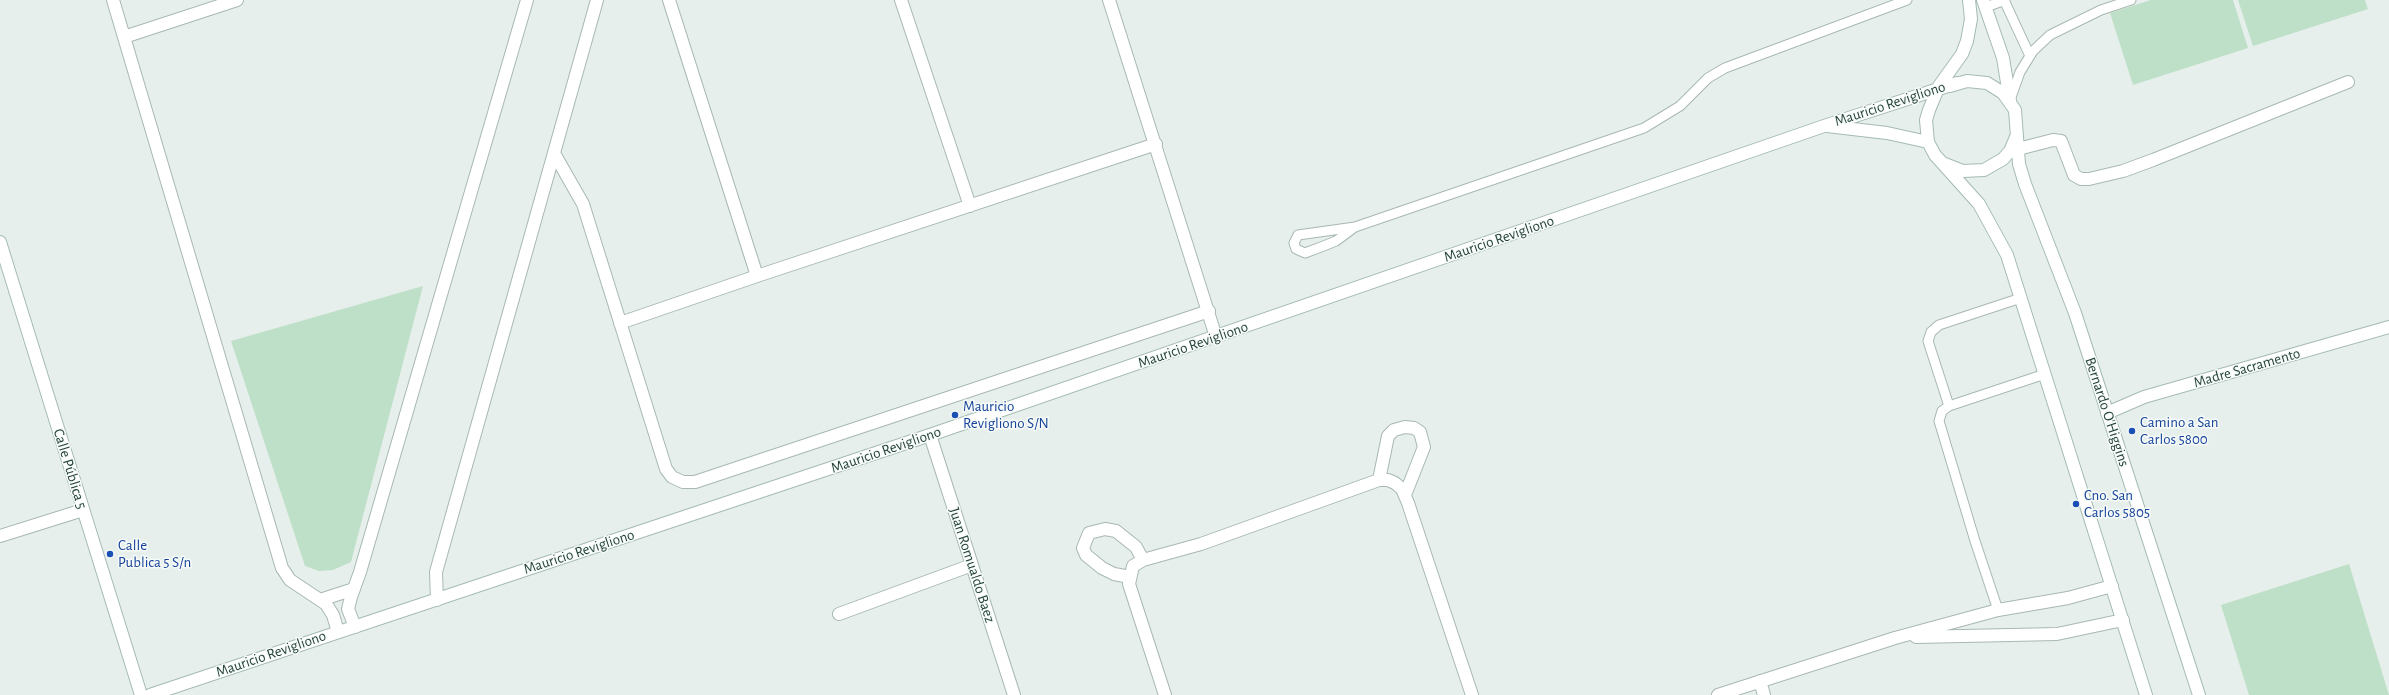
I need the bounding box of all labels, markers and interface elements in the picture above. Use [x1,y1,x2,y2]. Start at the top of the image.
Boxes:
street label: Mauricio Revigliono [1832,78,1948,130]
street label: Mauricio Revigliono [1441,212,1557,266]
street label: Mauricio Revigliono [1135,318,1251,372]
street label: Madre Sacramento [2192,344,2302,392]
street label: Bernardo O'Higgins [2081,355,2133,469]
place label: Mauricio Revigliono S/N [963,397,1049,432]
marker: Mauricio Revigliono S/N [950,410,960,420]
place label: Camino a San Carlos 5800 [2140,413,2218,448]
street label: Mauricio Revigliono [828,423,944,477]
marker: Camino a San Carlos 5800 [2127,426,2137,436]
street label: Calle Pública 5 [49,427,91,511]
place label: Cno. San Carlos 5805 [2084,486,2150,521]
marker: Cno. San Carlos 5805 [2071,499,2081,509]
street label: Juan Romualdo Baez [945,505,999,625]
street label: Mauricio Revigliono [521,526,637,578]
place label: Calle Publica 5 S/n [118,536,191,571]
marker: Calle Publica 5 S/n [105,549,115,559]
street label: Mauricio Revigliono [213,627,329,681]

